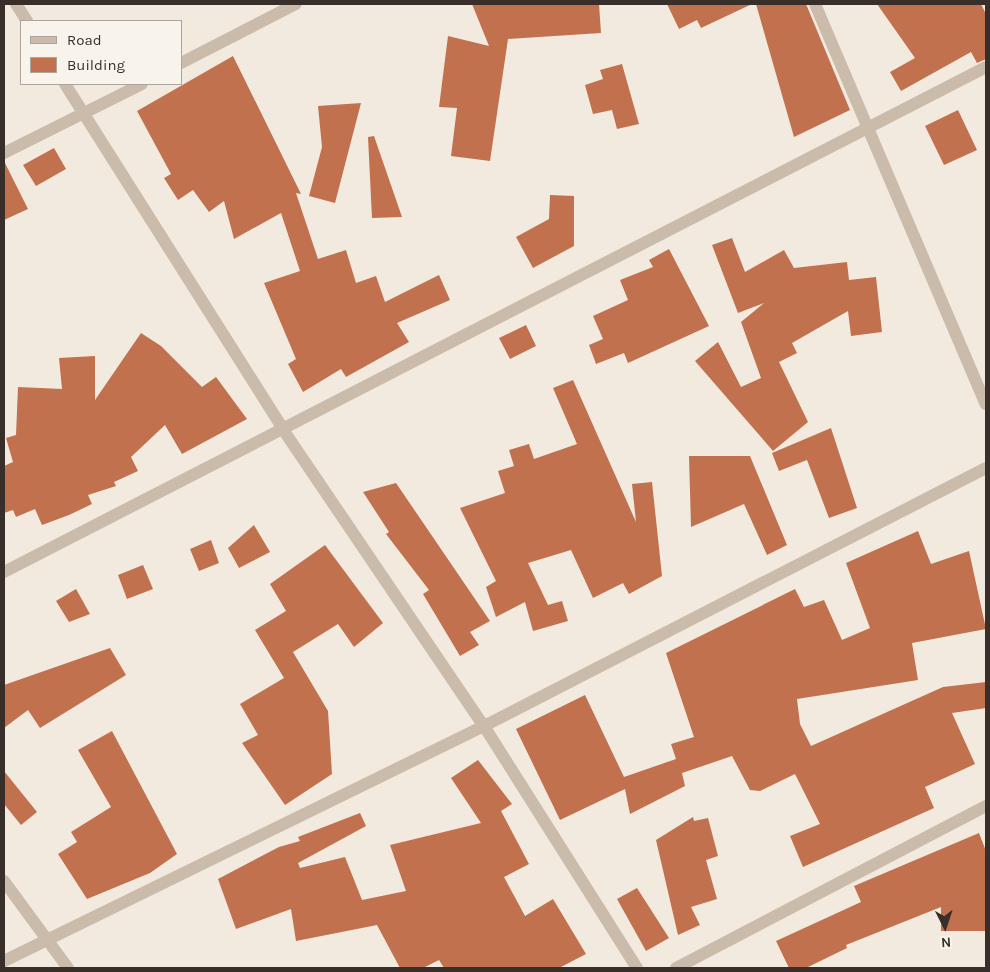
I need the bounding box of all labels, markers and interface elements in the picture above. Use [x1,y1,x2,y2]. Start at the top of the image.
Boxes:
legend [20,20,182,85]
text: Road [67,31,102,49]
text: Building [67,56,125,74]
north arrow [920,902,970,952]
text: N [940,934,952,951]

